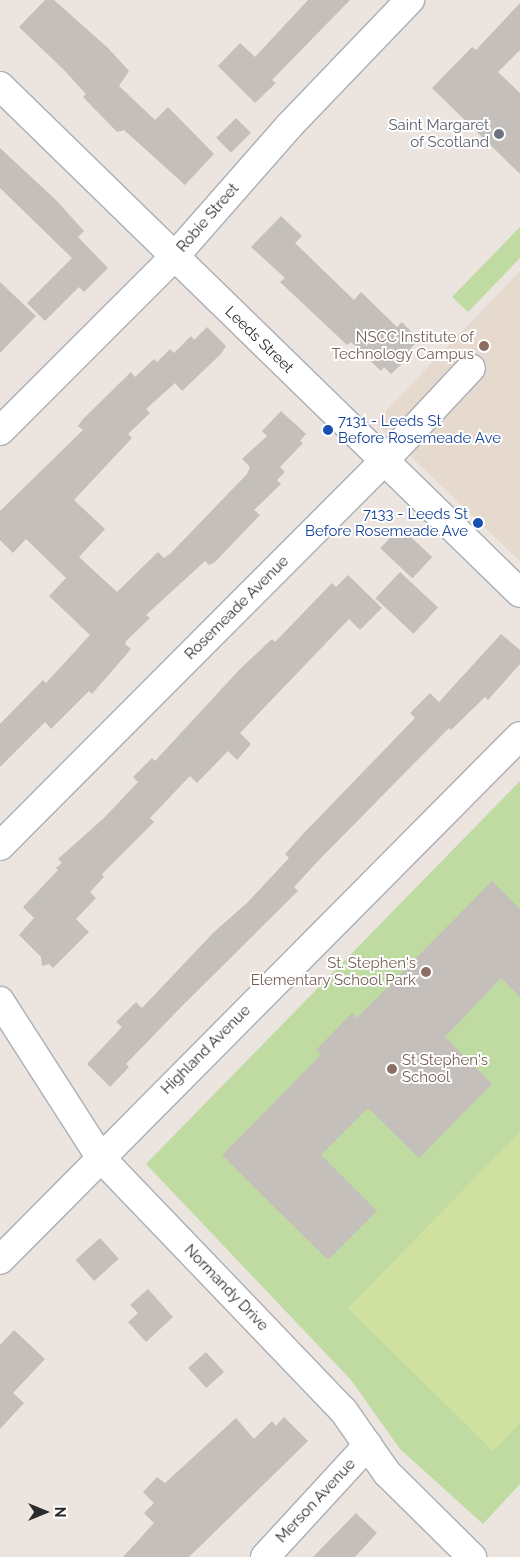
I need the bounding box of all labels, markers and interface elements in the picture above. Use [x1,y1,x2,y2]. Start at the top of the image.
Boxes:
place label: Saint Margaret of Scotland [388,116,489,151]
marker: Saint Margaret of Scotland [493,128,505,140]
street label: Robie Street [173,180,243,256]
street label: Leeds Street [221,303,297,377]
place label: NSCC Institute of Technology Campus [331,328,474,363]
marker: NSCC Institute of Technology Campus [478,340,490,352]
place label: 7131 - Leeds St Before Rosemeade Ave [338,412,501,447]
marker: 7131 - Leeds St Before Rosemeade Ave [322,424,334,436]
place label: 7133 - Leeds St Before Rosemeade Ave [305,505,468,540]
marker: 7133 - Leeds St Before Rosemeade Ave [472,517,484,529]
street label: Rosemeade Avenue [181,552,293,664]
place label: St. Stephen's Elementary School Park [250,954,416,989]
marker: St. Stephen's Elementary School Park [420,966,432,978]
street label: Highland Avenue [158,1002,254,1098]
place label: St Stephen's School [402,1051,488,1086]
marker: St Stephen's School [386,1063,398,1075]
street label: Normandy Drive [180,1241,272,1335]
street label: Merson Avenue [272,1455,360,1547]
north arrow [20,1487,70,1537]
text: N [52,1507,68,1517]

